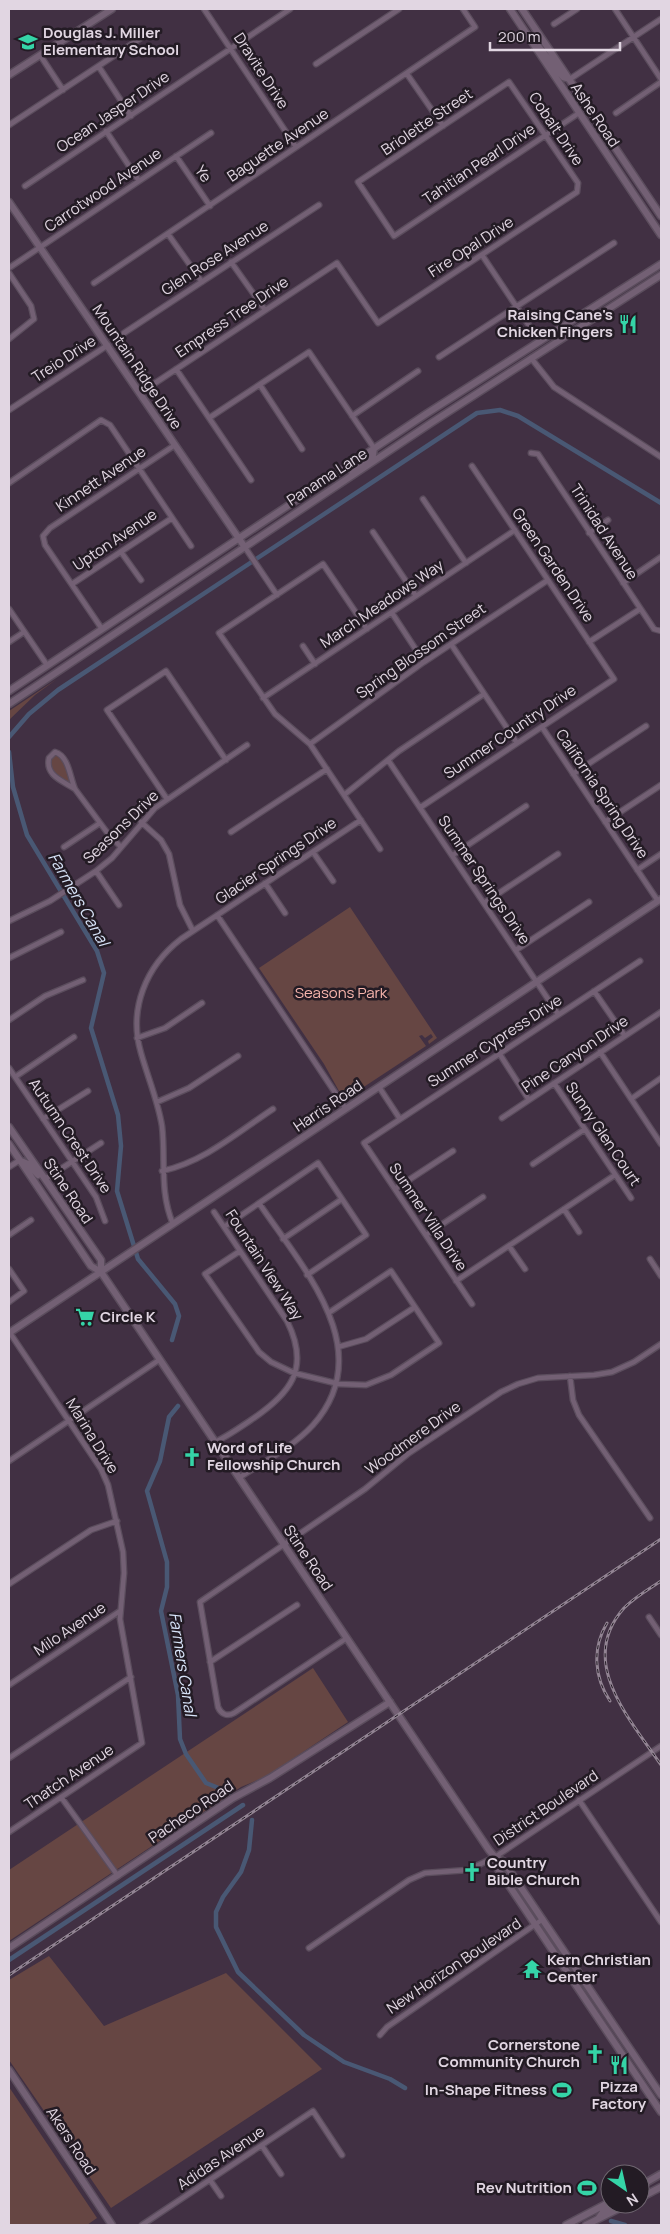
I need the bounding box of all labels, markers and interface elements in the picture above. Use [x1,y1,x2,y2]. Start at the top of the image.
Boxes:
scale bar [490,20,620,52]
place label: Douglas J. Miller Elementary School [43,22,179,60]
text: 200 m [498,26,541,47]
street label: Dravite Drive [229,29,294,113]
school or university icon: Douglas J. Miller Elementary School [17,31,39,53]
street label: Ocean Jasper Drive [52,66,174,157]
street label: Ashe Road [566,78,625,151]
street label: Briolette Street [377,83,477,160]
street label: Cobalt Drive [524,88,589,170]
street label: Baguette Avenue [223,103,333,186]
street label: Tahitian Pearl Drive [418,118,539,209]
street label: Carrotwood Avenue [40,143,165,237]
street label: Ye [190,161,217,186]
street label: Fire Opal Drive [424,211,518,282]
street label: Glen Rose Avenue [157,215,273,300]
street label: Empress Tree Drive [171,271,292,362]
street label: Mountain Ridge Drive [88,300,187,434]
place label: Raising Cane's Chicken Fingers [497,304,613,342]
restaurant icon: Raising Cane's Chicken Fingers [617,313,639,335]
street label: Treio Drive [28,330,100,387]
street label: Kinnett Avenue [52,441,150,516]
street label: Panama Lane [282,443,371,510]
street label: Trinidad Avenue [566,480,643,584]
street label: Green Garden Drive [507,503,600,626]
street label: Upton Avenue [69,504,161,575]
street label: March Meadows Way [316,554,448,653]
street label: Spring Blossom Street [352,598,490,703]
street label: Summer Country Drive [439,679,580,784]
street label: California Spring Drive [551,725,654,863]
street label: Seasons Drive [78,785,163,868]
street label: Summer Springs Drive [433,811,536,949]
street label: Glacier Springs Drive [211,812,341,909]
water label: Farmers Canal [43,848,116,952]
park label: Seasons Park [295,982,388,1003]
street label: Summer Cypress Drive [424,989,566,1092]
street label: Pine Canyon Drive [517,1010,632,1097]
street label: Autumn Crest Drive [24,1074,117,1198]
street label: Harris Road [289,1075,366,1136]
street label: Sunny Glen Court [561,1078,646,1190]
street label: Stine Road [39,1154,98,1228]
street label: Summer Villa Drive [384,1158,473,1275]
street label: Fountain View Way [221,1205,308,1324]
supermarket icon: Circle K [74,1306,96,1328]
place label: Circle K [100,1306,156,1327]
street label: Marina Drive [61,1394,124,1478]
street label: Woodmere Drive [361,1396,465,1479]
place label: Word of Life Fellowship Church [207,1437,340,1475]
church icon: Word of Life Fellowship Church [181,1446,203,1468]
street label: Stine Road [279,1521,338,1595]
street label: Milo Avenue [30,1597,110,1660]
water label: Farmers Canal [164,1611,202,1720]
street label: Thatch Avenue [20,1739,118,1814]
street label: District Boulevard [489,1765,602,1850]
street label: Pacheco Road [144,1775,237,1848]
place label: Country Bible Church [487,1852,580,1890]
church icon: Country Bible Church [461,1861,483,1883]
street label: New Horizon Boulevard [382,1913,525,2018]
place label: Kern Christian Center [547,1949,651,1987]
temple icon: Kern Christian Center [521,1958,543,1980]
place label: Cornerstone Community Church [438,2034,580,2072]
church icon: Cornerstone Community Church [584,2043,606,2065]
restaurant icon: Pizza Factory [608,2054,630,2076]
place label: Pizza Factory [592,2076,647,2114]
place label: In-Shape Fitness [425,2079,547,2100]
sports icon: In-Shape Fitness [551,2079,573,2101]
street label: Akers Road [42,2103,101,2179]
street label: Adidas Avenue [173,2120,269,2195]
north arrow [600,2164,650,2214]
place label: Rev Nutrition [476,2177,572,2198]
sports icon: Rev Nutrition [576,2177,598,2199]
text: N [623,2190,642,2211]

